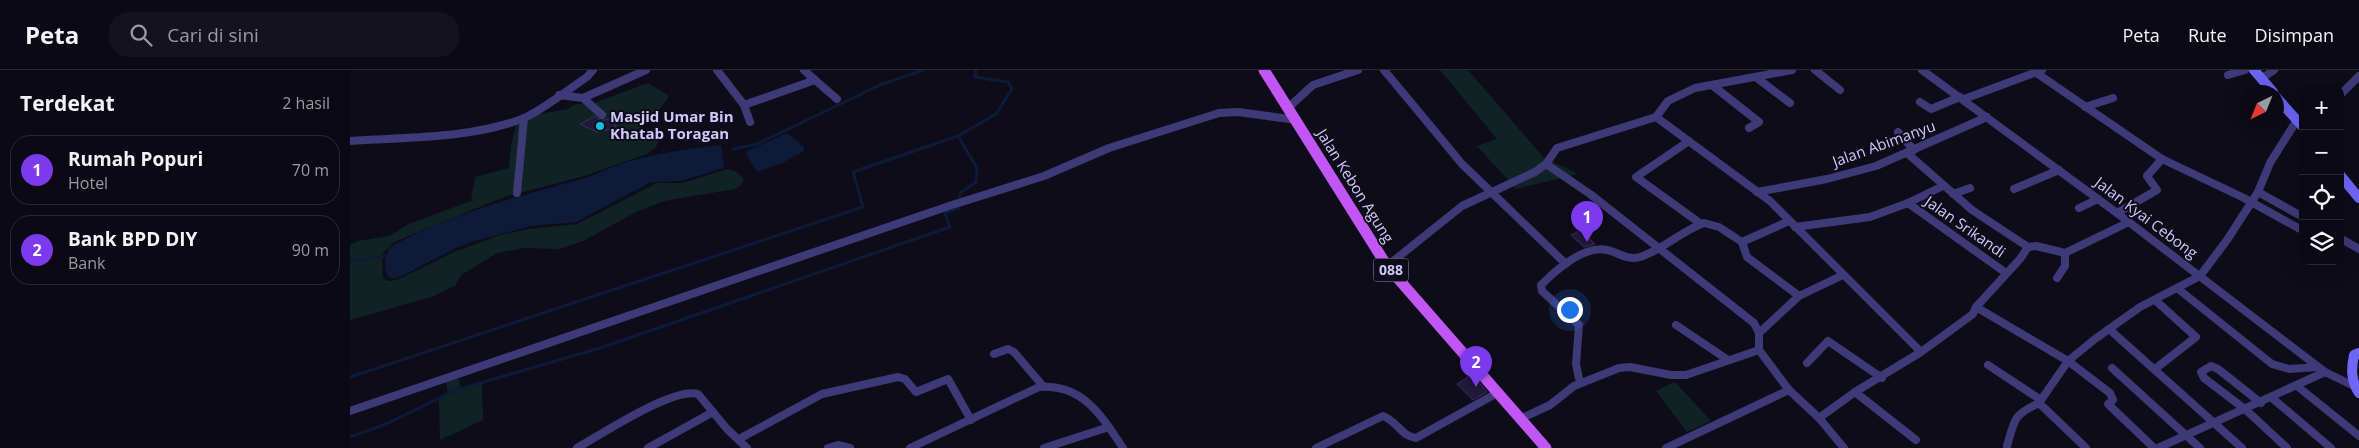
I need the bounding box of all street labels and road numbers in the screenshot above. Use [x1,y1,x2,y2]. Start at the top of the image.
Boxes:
street label: Jalan Abimanyu [1828,115,1938,172]
street label: Jalan Kebon Agung [1312,123,1399,246]
street label: Jalan Kyai Cebong [2090,171,2202,262]
street label: Jalan Srikandi [1920,190,2010,261]
road number: 088 [1374,258,1408,282]

